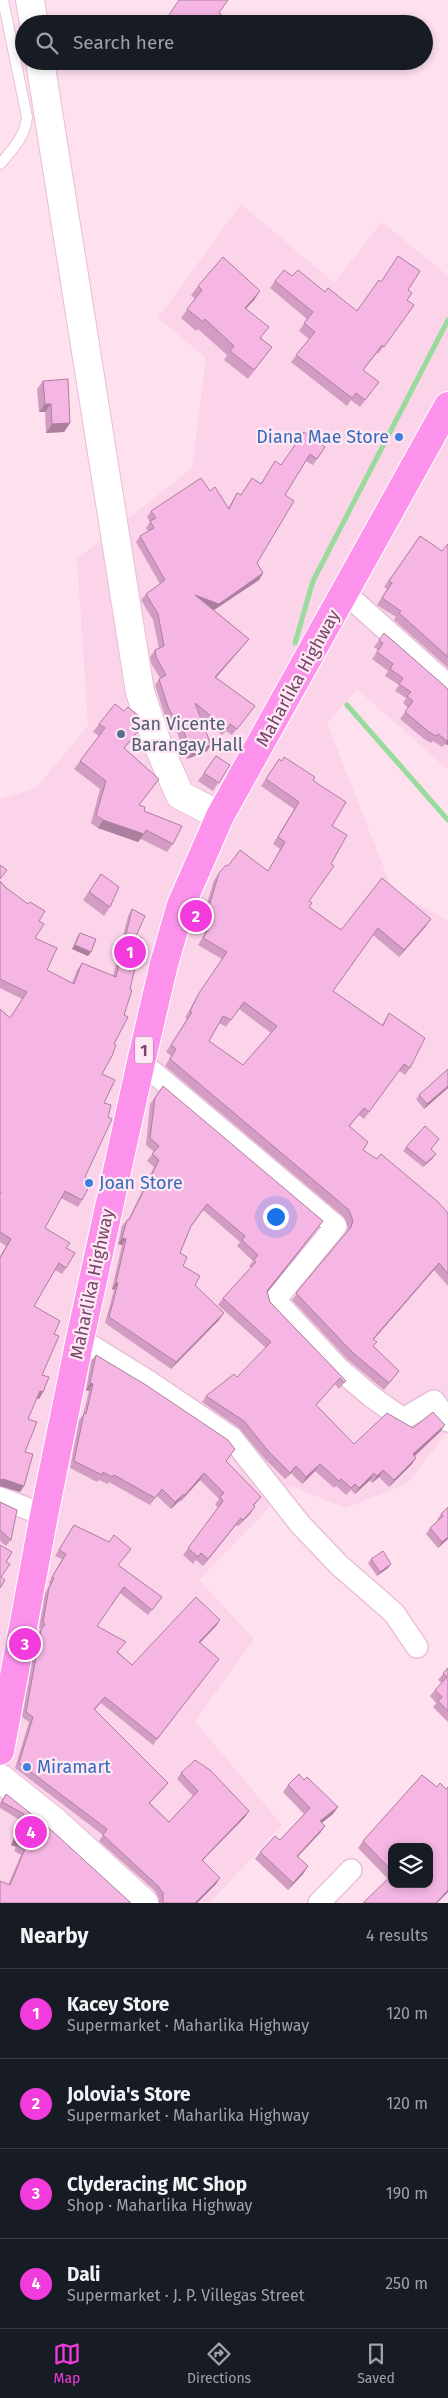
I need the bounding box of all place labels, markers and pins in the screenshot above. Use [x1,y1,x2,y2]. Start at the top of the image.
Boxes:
place label: Diana Mae Store [256,426,389,448]
marker: Diana Mae Store [393,431,405,443]
place label: San Vicente Barangay Hall [131,713,243,756]
marker: San Vicente Barangay Hall [115,728,127,740]
pin: 2 [180,897,212,935]
pin: 1 [114,933,146,971]
place label: Joan Store [99,1172,183,1194]
marker: Joan Store [83,1177,95,1189]
pin: 3 [9,1625,41,1663]
place label: Miramart [37,1756,111,1778]
marker: Miramart [21,1761,33,1773]
pin: 4 [15,1813,47,1851]

